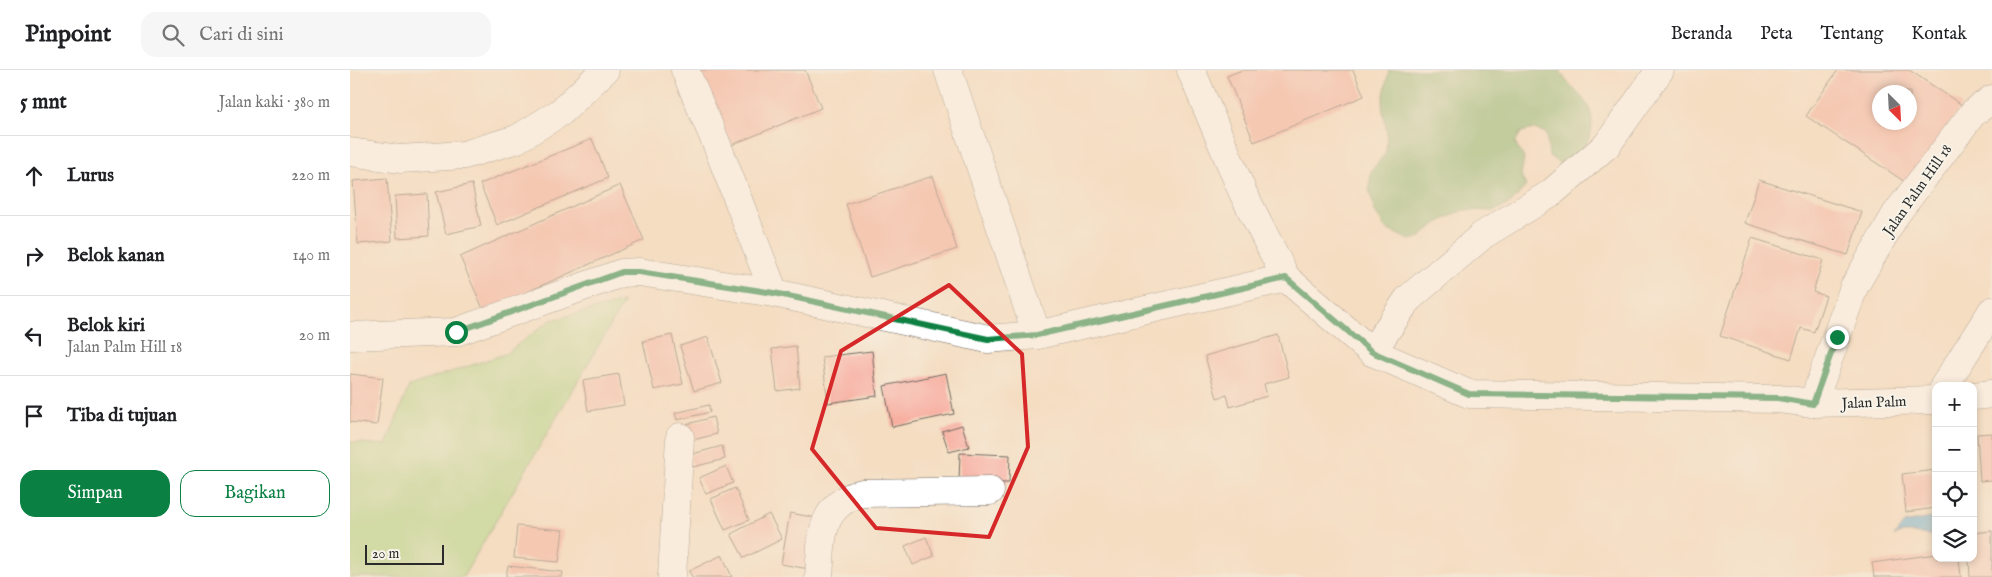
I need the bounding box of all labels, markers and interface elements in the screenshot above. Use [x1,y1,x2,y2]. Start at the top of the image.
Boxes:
search box [141,12,491,57]
text: Pinpoint [25,19,111,50]
icon: search [159,21,187,49]
text: Cari di sini [199,23,284,47]
text: Beranda [1671,23,1732,46]
text: Peta [1760,23,1793,46]
text: Tentang [1821,23,1883,46]
text: Kontak [1911,23,1967,46]
north arrow [1872,85,1917,130]
text: 5 mnt [20,89,67,116]
text: Jalan kaki · 380 m [219,93,330,113]
street label: Jalan Palm Hill 18 [1878,141,1956,242]
icon: ahead [20,162,48,190]
text: Lurus [67,164,114,188]
text: 220 m [291,166,330,186]
icon: right [20,242,48,270]
text: Belok kanan [67,244,165,268]
text: 140 m [292,246,330,266]
text: Belok kiri [67,314,145,338]
route start [445,321,468,344]
icon: left [20,322,48,350]
text: 20 m [299,326,330,346]
route end [1826,326,1849,349]
text: Jalan Palm Hill 18 [67,338,182,358]
map controls [1932,382,1977,562]
button: + [1932,382,1977,427]
street label: Jalan Palm [1839,392,1907,413]
icon: arrive [20,402,48,430]
text: Tiba di tujuan [67,404,177,428]
button: − [1932,427,1977,472]
button: Simpan [20,470,170,517]
button: Bagikan [180,470,330,517]
button: locate [1932,472,1977,517]
button: layers [1932,517,1977,562]
scale bar [365,542,444,565]
text: 20 m [372,545,399,563]

